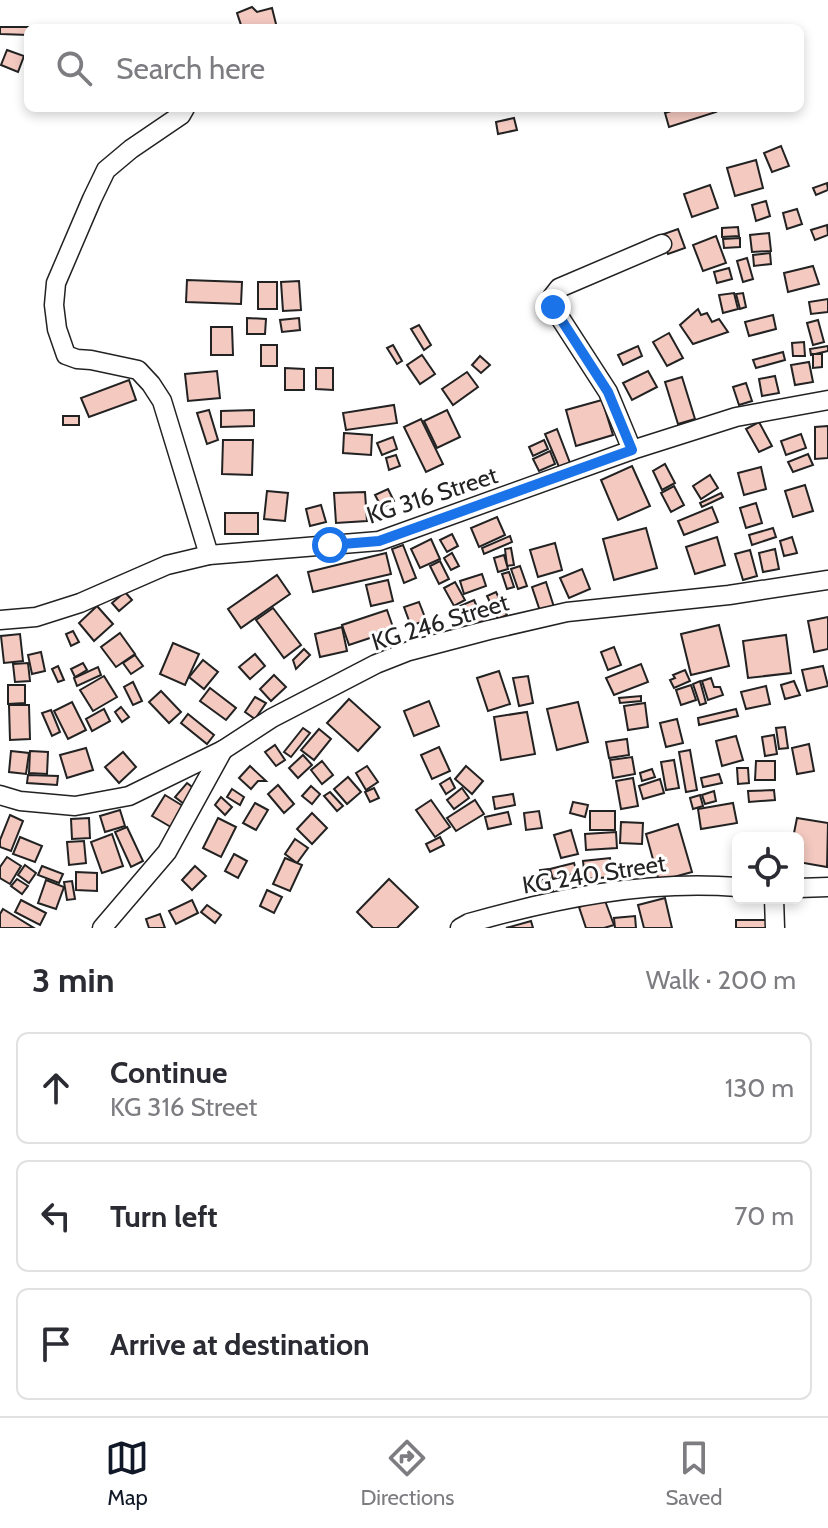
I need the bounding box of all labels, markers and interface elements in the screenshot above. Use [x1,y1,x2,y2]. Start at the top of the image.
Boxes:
search box [24,24,804,112]
icon: search [52,46,96,90]
text: Search here [116,50,265,87]
route end [535,289,571,325]
street label: KG 316 Street [363,460,501,530]
route start [312,527,348,563]
street label: KG 246 Street [368,587,512,657]
map controls [732,832,804,904]
button: locate [732,832,804,904]
street label: KG 240 Street [520,848,668,900]
text: 3 min [32,959,114,1001]
text: Walk · 200 m [646,964,796,996]
text: Continue [110,1054,227,1091]
icon: ahead [34,1066,78,1110]
text: 130 m [725,1072,794,1104]
text: KG 316 Street [110,1091,257,1123]
icon: left [34,1194,78,1238]
text: Turn left [110,1198,218,1235]
text: 70 m [734,1200,794,1232]
icon: arrive [34,1322,78,1366]
text: Arrive at destination [110,1326,370,1363]
tab: Map [105,1436,149,1511]
tab: Directions [360,1436,454,1511]
tab: Saved [665,1436,723,1511]

